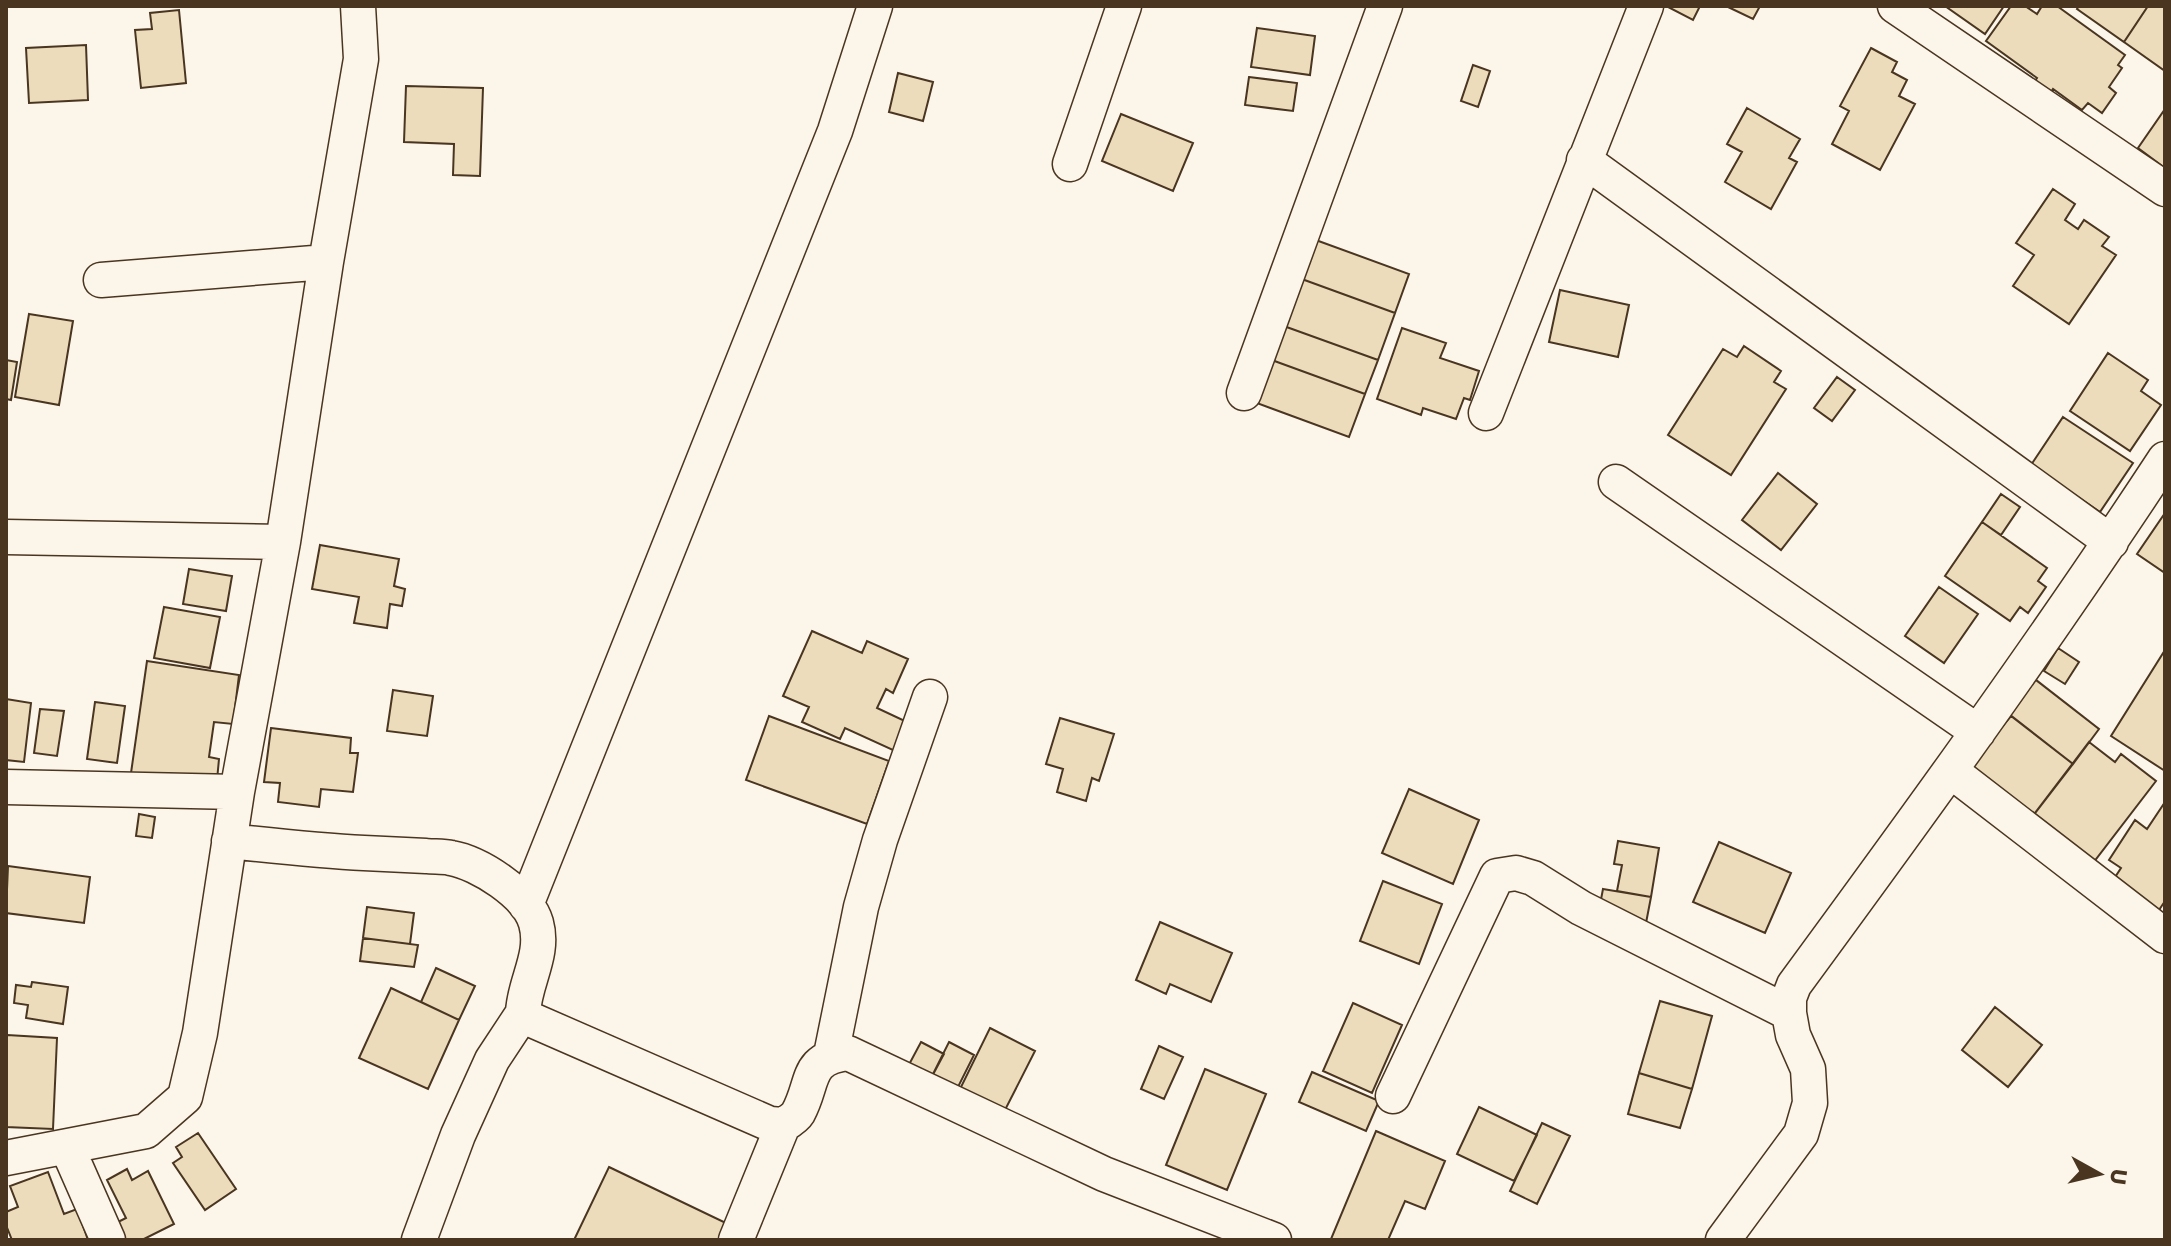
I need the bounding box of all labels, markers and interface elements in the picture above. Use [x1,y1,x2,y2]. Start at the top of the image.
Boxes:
north arrow [2059,1134,2139,1214]
text: U [2102,1167,2135,1187]

